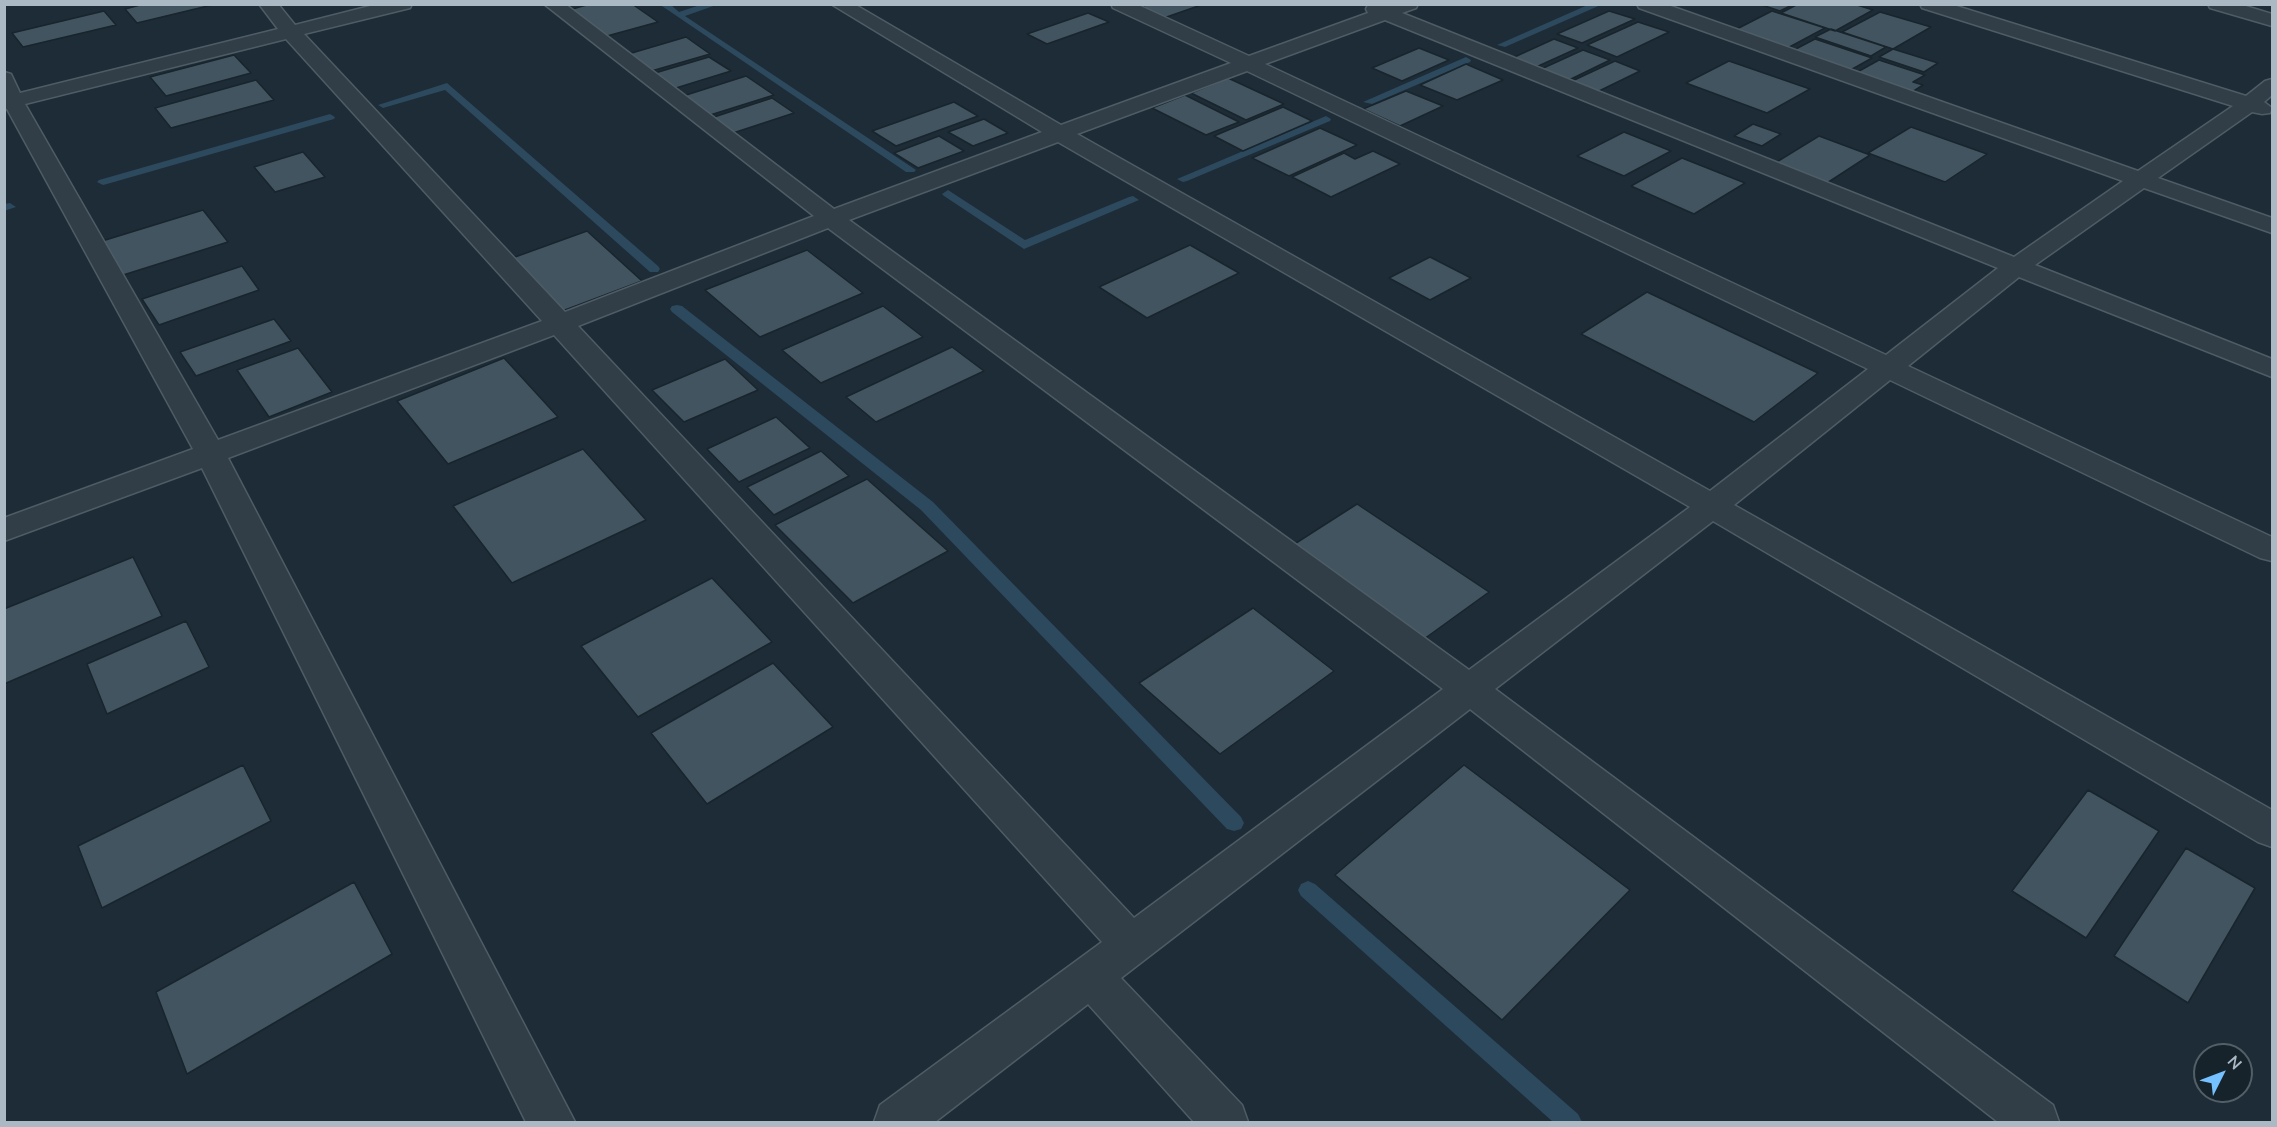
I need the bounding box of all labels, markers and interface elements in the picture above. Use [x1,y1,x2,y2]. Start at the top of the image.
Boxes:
north arrow [2193,1043,2253,1103]
text: N [2223,1051,2246,1073]

